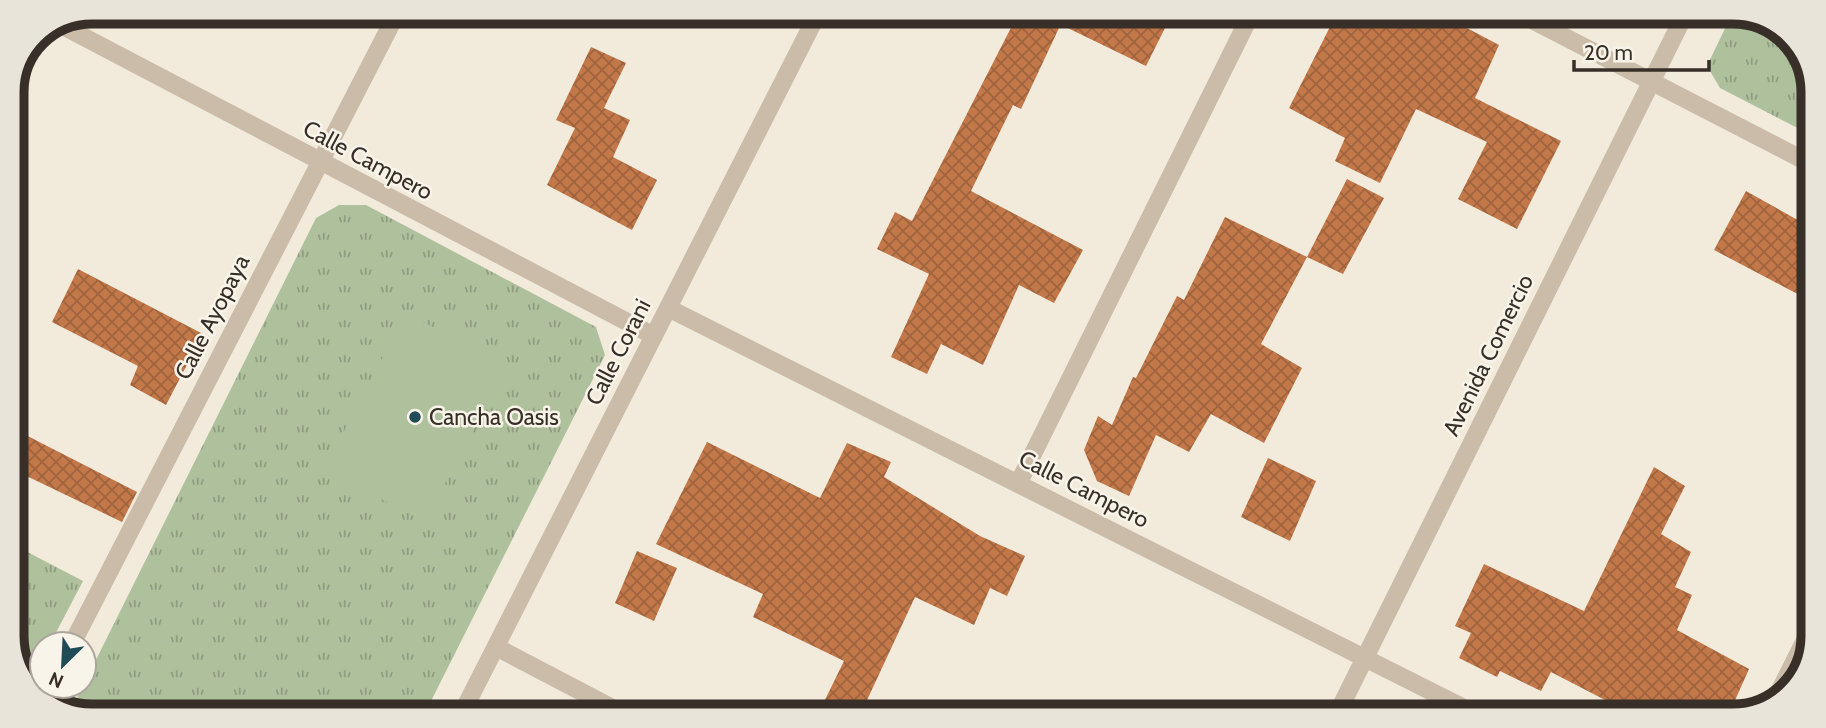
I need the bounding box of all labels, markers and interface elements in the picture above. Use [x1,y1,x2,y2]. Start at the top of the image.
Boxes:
scale bar [1574,28,1709,72]
text: 20 m [1584,40,1633,65]
street label: Calle Campero [299,114,437,206]
street label: Calle Ayopaya [169,250,255,384]
street label: Avenida Comercio [1437,270,1539,440]
street label: Calle Corani [579,294,657,410]
place label: Cancha Oasis [429,403,559,431]
marker: Cancha Oasis [407,409,423,425]
street label: Calle Campero [1014,444,1154,534]
north arrow [28,630,98,700]
text: N [45,667,67,693]

